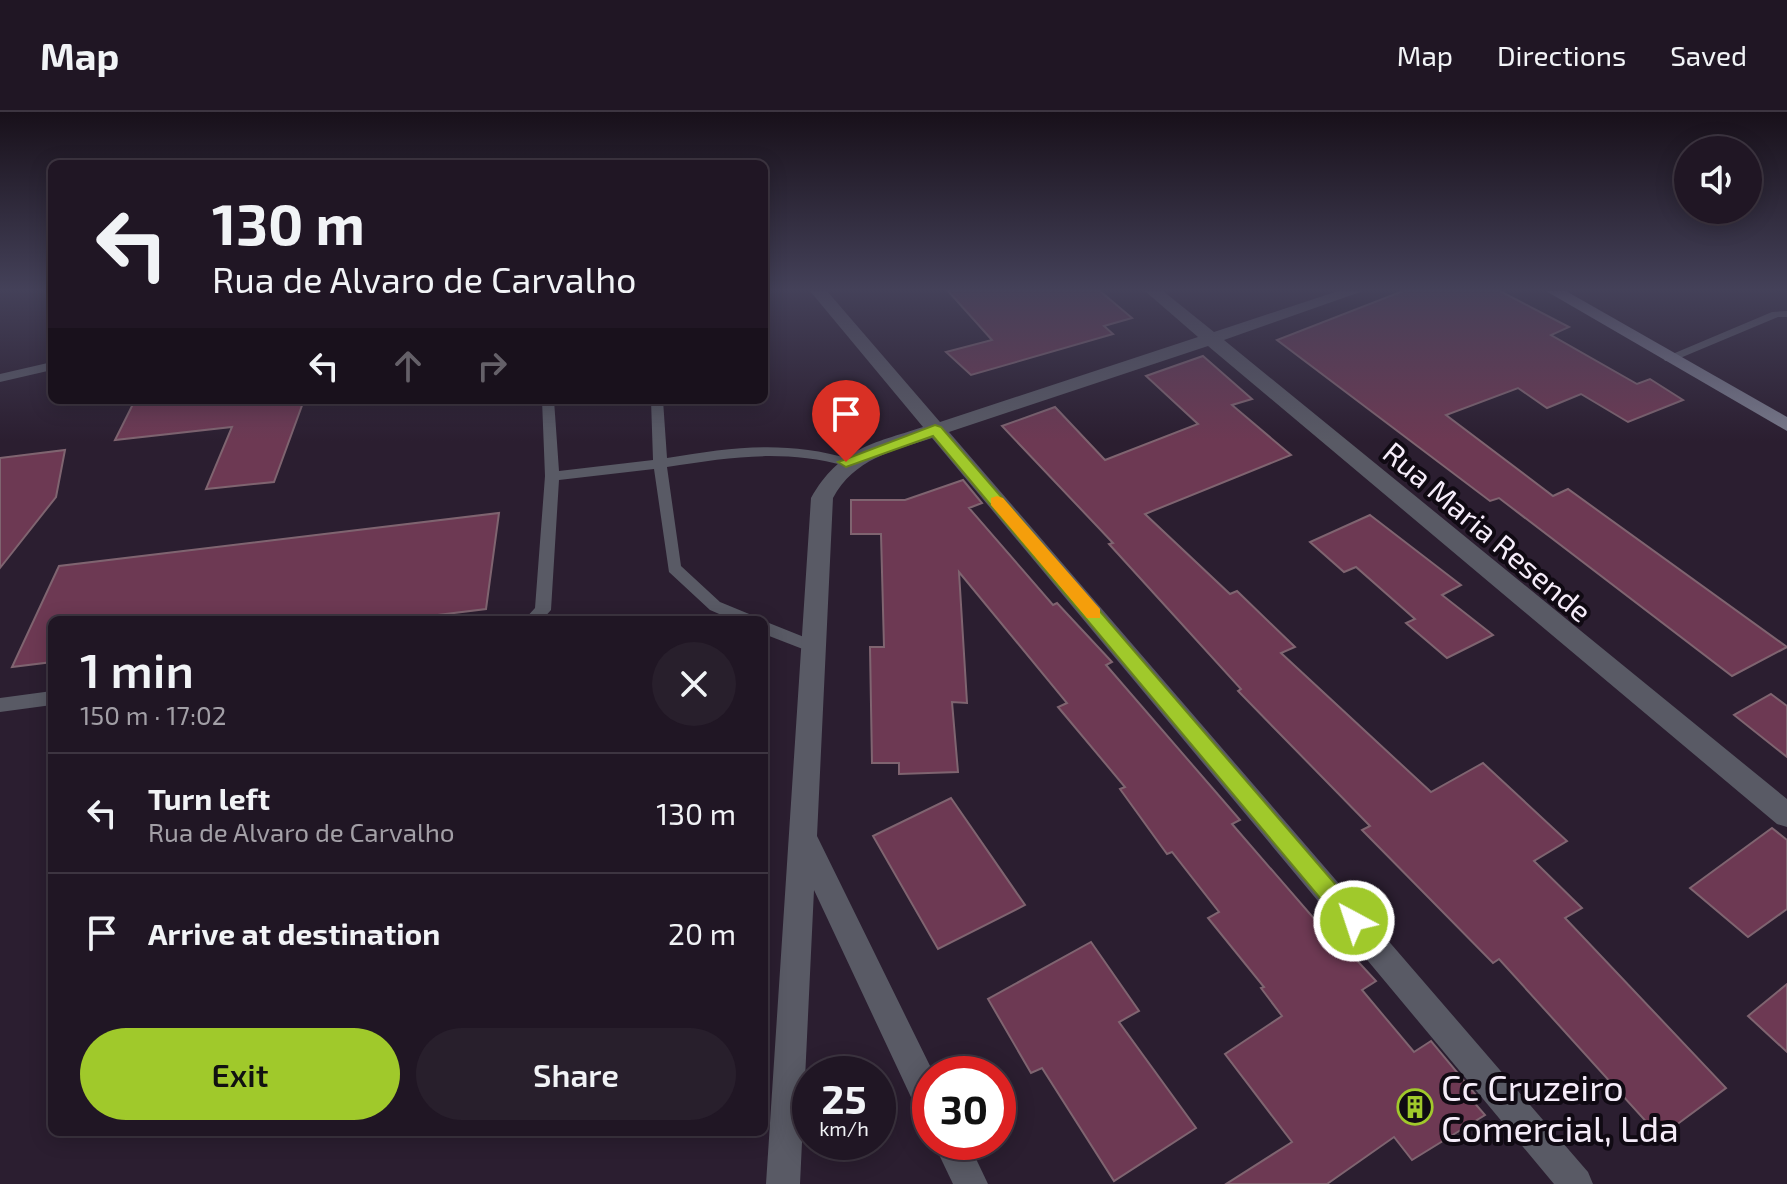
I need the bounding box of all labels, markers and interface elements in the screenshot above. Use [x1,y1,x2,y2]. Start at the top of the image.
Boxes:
text: Map [40,32,119,78]
text: Map [1397,38,1453,72]
text: Directions [1497,38,1626,72]
text: Saved [1670,38,1747,72]
map controls [1674,136,1762,224]
button: sound [1674,136,1762,224]
text: 130 m [212,189,365,256]
icon: left [80,192,184,296]
text: Rua de Alvaro de Carvalho [212,257,637,300]
icon: left [302,344,346,388]
icon: ahead [386,344,430,388]
icon: right [470,344,514,388]
pin [812,380,880,462]
icon: arrive [824,392,868,436]
street label: Rua Maria Resende [1377,433,1599,629]
text: 1 min [80,640,194,698]
button: close [652,642,736,726]
text: 150 m · 17:02 [80,699,226,730]
text: Turn left [148,780,270,816]
icon: left [80,791,124,835]
text: 130 m [656,795,736,831]
text: Rua de Alvaro de Carvalho [148,816,455,847]
position arrow [1312,879,1396,963]
icon: arrive [80,911,124,955]
text: Arrive at destination [148,915,440,951]
text: 20 m [668,915,736,951]
button: Exit [80,1028,400,1120]
button: Share [416,1028,736,1120]
speed limit sign: 30 [912,1056,1016,1160]
place label: Cc Cruzeiro Comercial, Lda [1441,1065,1679,1149]
text: 25 [821,1074,867,1122]
building icon: Cc Cruzeiro Comercial, Lda [1396,1088,1434,1126]
text: km/h [819,1116,869,1140]

